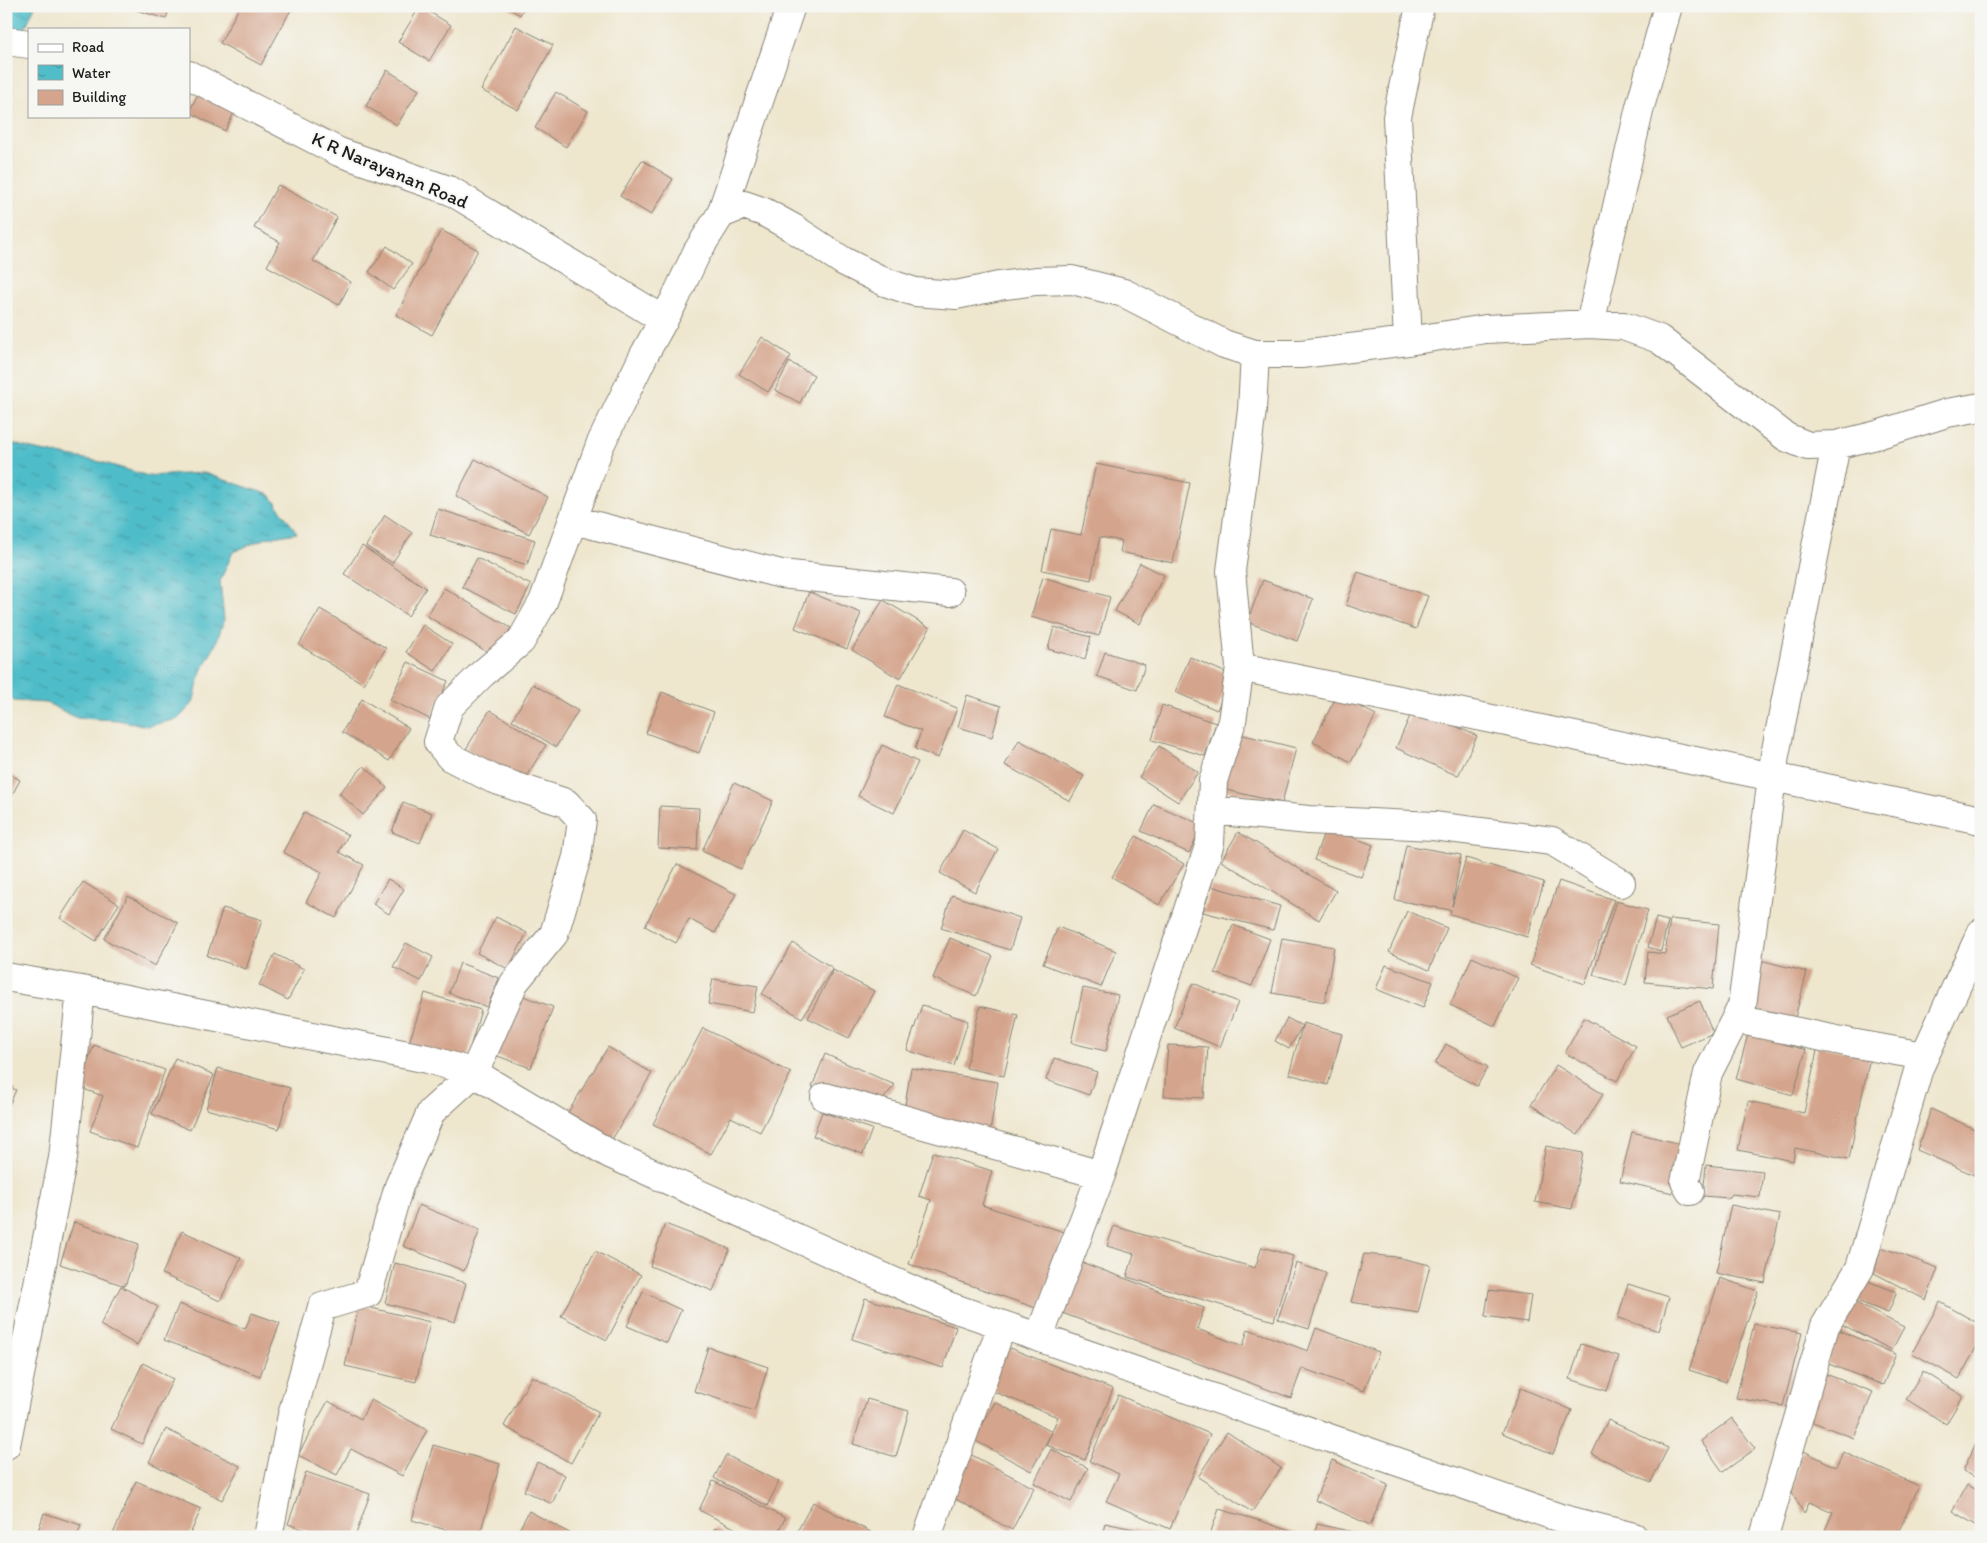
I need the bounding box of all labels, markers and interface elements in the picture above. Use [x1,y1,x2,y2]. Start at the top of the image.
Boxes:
legend [28,28,190,118]
text: Road [72,38,105,56]
text: Water [72,64,111,82]
text: Building [72,88,126,106]
street label: K R Narayanan Road [308,127,472,213]

